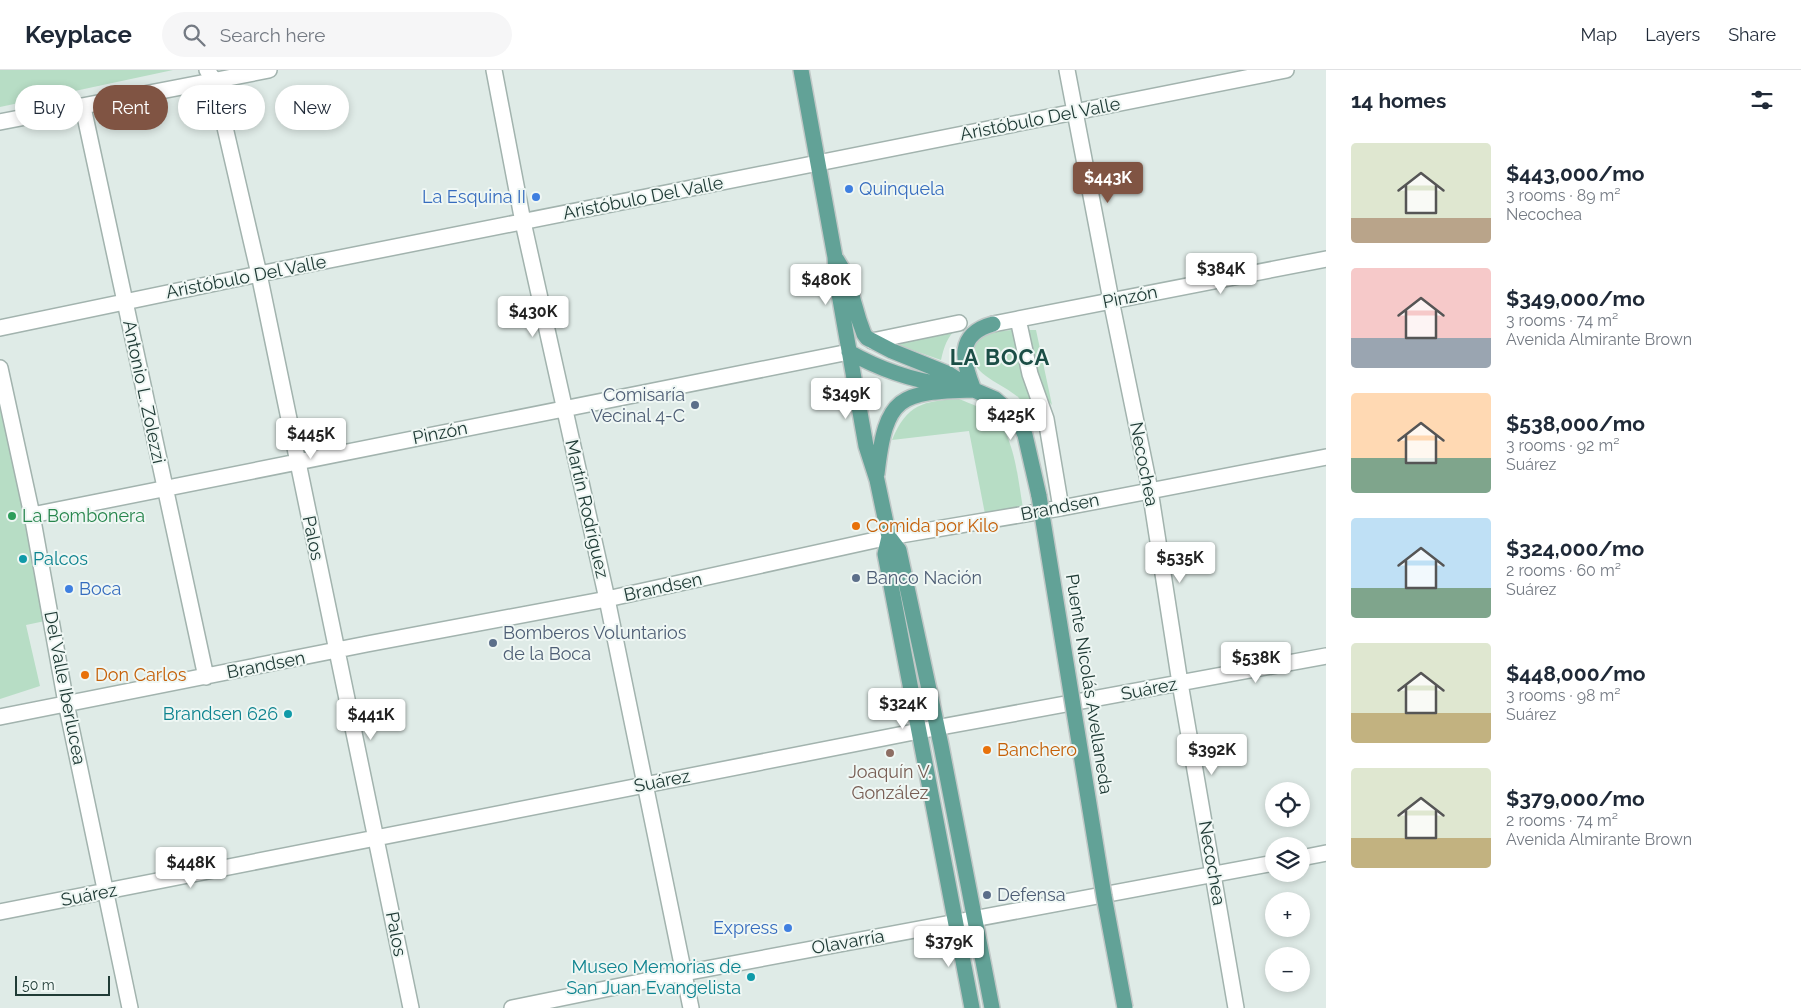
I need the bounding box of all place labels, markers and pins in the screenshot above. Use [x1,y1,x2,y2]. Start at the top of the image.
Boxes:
pin: $443K [1073,162,1143,204]
place label: Quinquela [859,178,945,199]
marker: Quinquela [843,183,855,195]
place label: La Esquina II [422,186,526,207]
marker: La Esquina II [530,191,542,203]
pin: $384K [1186,252,1256,295]
pin: $480K [791,264,861,306]
pin: $430K [498,296,568,338]
pin: $349K [811,378,881,420]
place label: Comisaría Vecinal 4-C [591,384,685,426]
pin: $425K [976,398,1046,441]
marker: Comisaría Vecinal 4-C [689,399,701,411]
pin: $445K [276,418,346,460]
place label: La Bombonera [22,505,145,526]
marker: La Bombonera [6,510,18,522]
place label: Comida por Kilo [866,515,999,536]
marker: Comida por Kilo [850,520,862,532]
pin: $535K [1145,542,1215,584]
place label: Palcos [33,548,88,569]
marker: Palcos [17,553,29,565]
place label: Banco Nación [866,567,982,588]
marker: Banco Nación [850,572,862,584]
place label: Boca [79,578,121,599]
marker: Boca [63,583,75,595]
place label: Bomberos Voluntarios de la Boca [503,622,687,664]
marker: Bomberos Voluntarios de la Boca [487,637,499,649]
pin: $538K [1221,642,1291,684]
place label: Don Carlos [95,664,187,685]
marker: Don Carlos [79,669,91,681]
pin: $324K [868,688,938,730]
pin: $441K [336,698,406,741]
place label: Brandsen 626 [163,703,278,724]
marker: Brandsen 626 [282,708,294,720]
pin: $392K [1177,734,1247,776]
place label: Banchero [997,739,1077,760]
marker: Banchero [981,744,993,756]
marker: Joaquín V. González [884,747,896,759]
place label: Joaquín V. González [848,761,932,803]
pin: $448K [156,846,226,889]
place label: Defensa [997,884,1066,905]
marker: Defensa [981,889,993,901]
place label: Express [713,917,778,938]
marker: Express [782,922,794,934]
pin: $379K [914,926,984,968]
place label: Museo Memorias de San Juan Evangelista [566,956,741,998]
marker: Museo Memorias de San Juan Evangelista [745,971,757,983]

